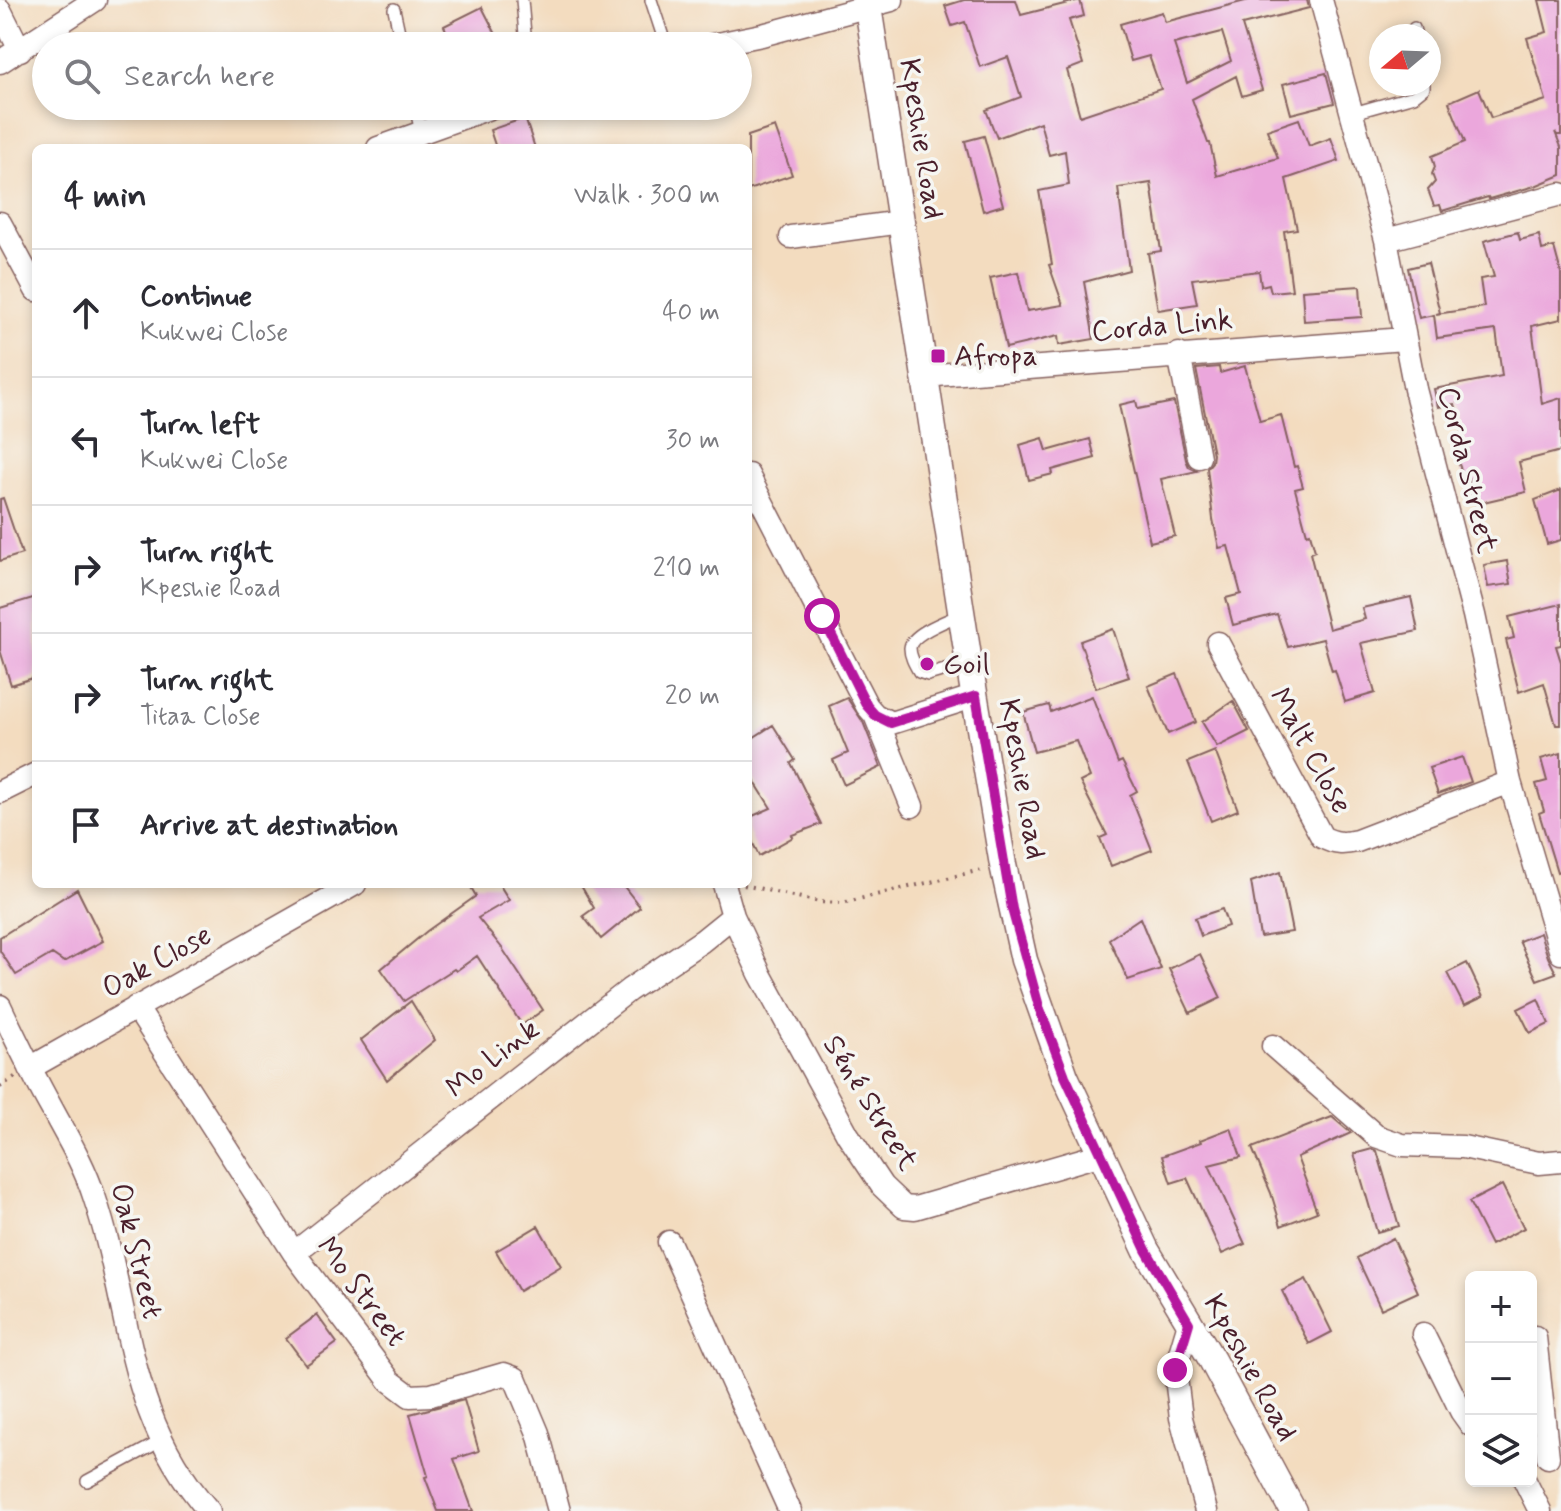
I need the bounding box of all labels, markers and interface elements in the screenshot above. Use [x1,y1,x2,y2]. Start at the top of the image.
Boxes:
north arrow [1369,24,1441,96]
search box [32,32,752,120]
icon: search [60,54,104,98]
street label: Kpeshie Road [889,56,953,222]
text: Search here [124,57,275,96]
text: 4 min [64,174,147,219]
text: Walk · 300 m [574,179,720,213]
text: Continue [140,277,252,316]
icon: ahead [64,291,108,335]
text: 40 m [662,296,720,330]
street label: Corda Link [1090,300,1234,352]
text: Kukwei Close [140,316,288,350]
place label: Afropa [954,337,1038,376]
marker: Afropa [929,347,947,365]
street label: Corda Street [1427,383,1507,558]
text: Turn left [140,405,260,444]
icon: left [64,419,108,463]
text: 30 m [666,424,720,458]
text: Kukwei Close [140,444,288,478]
text: Turn right [140,533,273,572]
icon: right [64,547,108,591]
text: 210 m [653,552,720,586]
text: Kpeshie Road [140,572,281,606]
route start [804,598,840,634]
place label: Goil [943,645,990,684]
marker: Goil [918,655,936,673]
text: Turn right [140,661,273,700]
icon: right [64,675,108,719]
text: 20 m [665,680,720,714]
street label: Malt Close [1259,681,1361,821]
street label: Kpeshie Road [989,696,1055,862]
text: Titaa Close [140,700,260,734]
icon: arrive [64,803,108,847]
text: Arrive at destination [140,806,398,845]
street label: Oak Close [95,916,219,1008]
street label: Mo Link [438,1010,548,1108]
street label: Séné Street [813,1028,927,1178]
street label: Oak Street [100,1179,172,1323]
street label: Mo Street [307,1229,415,1355]
map controls [1465,1271,1537,1487]
button: + [1465,1271,1537,1343]
street label: Kpeshie Road [1194,1288,1306,1448]
button: − [1465,1343,1537,1415]
route end [1157,1352,1193,1388]
button: layers [1465,1415,1537,1487]

